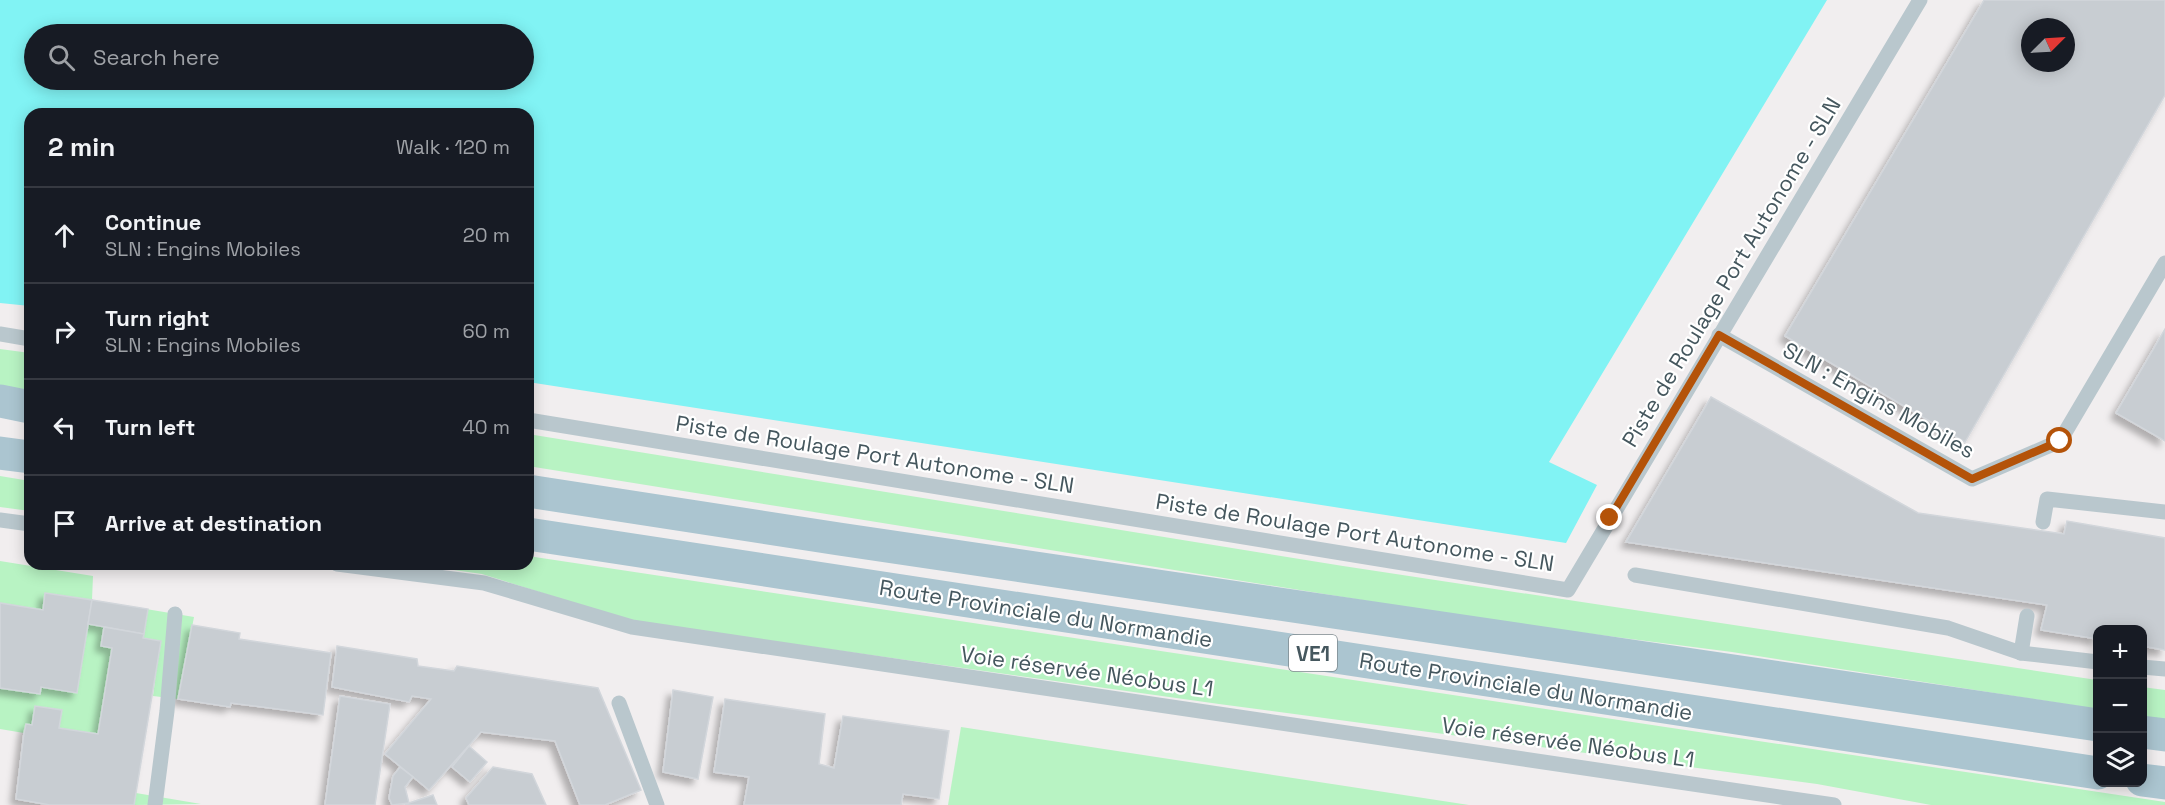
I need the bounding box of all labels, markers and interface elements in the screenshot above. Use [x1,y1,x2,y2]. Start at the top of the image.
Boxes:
north arrow [2021,18,2075,72]
search box [24,24,534,90]
icon: search [45,41,78,74]
text: Search here [93,43,220,71]
street label: Piste de Roulage Port Autonome - SLN [1615,92,1847,452]
text: 2 min [48,130,115,164]
text: Walk · 120 m [396,134,510,160]
text: Continue [105,208,201,236]
icon: ahead [48,219,81,252]
text: 20 m [463,222,510,248]
text: SLN : Engins Mobiles [105,236,301,262]
text: Turn right [105,304,210,332]
icon: right [48,315,81,348]
text: 60 m [463,318,510,344]
text: SLN : Engins Mobiles [105,332,301,358]
street label: SLN : Engins Mobiles [1778,336,1980,464]
street label: Piste de Roulage Port Autonome - SLN [674,409,1076,499]
icon: left [48,411,81,444]
text: Turn left [105,413,195,441]
text: 40 m [462,414,510,440]
route start [2046,427,2072,453]
street label: Piste de Roulage Port Autonome - SLN [1154,487,1556,577]
route end [1596,504,1622,530]
icon: arrive [48,507,81,540]
text: Arrive at destination [105,509,322,537]
street label: Route Provinciale du Normandie [877,573,1215,653]
map controls [2093,625,2147,787]
button: + [2093,625,2147,679]
road number: VE1 [1289,635,1337,671]
street label: Voie réservée Néobus L1 [959,639,1215,703]
street label: Route Provinciale du Normandie [1357,646,1695,726]
button: − [2093,679,2147,733]
street label: Voie réservée Néobus L1 [1440,710,1696,774]
button: layers [2093,733,2147,787]

